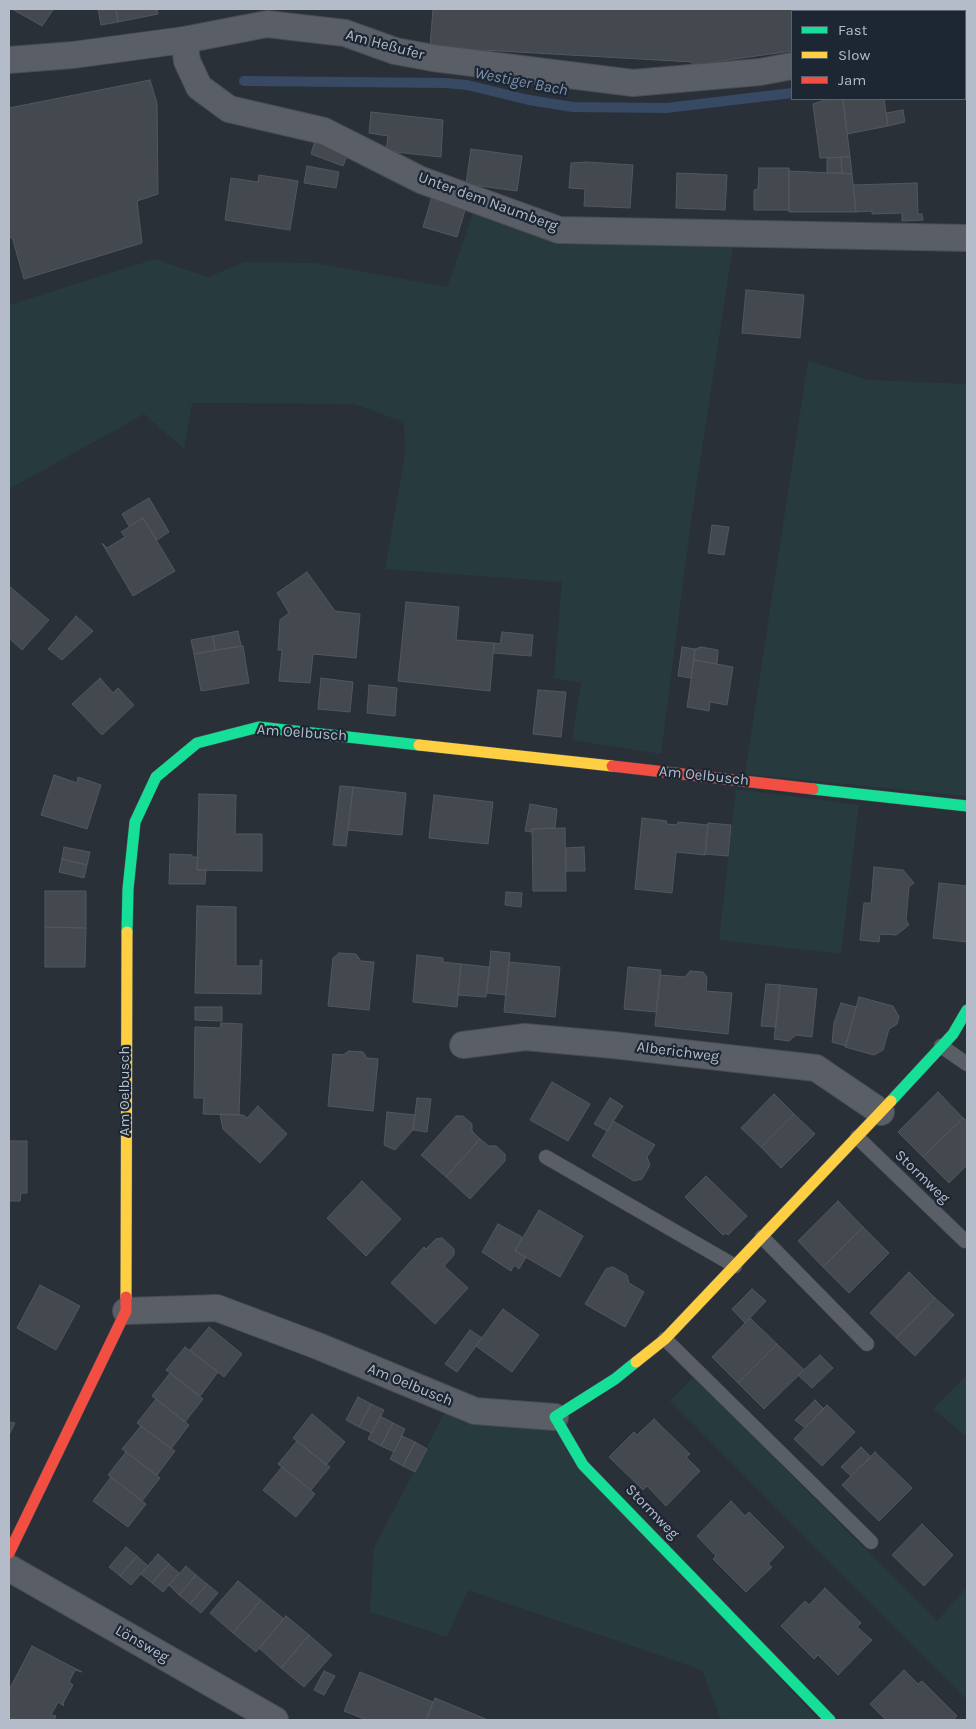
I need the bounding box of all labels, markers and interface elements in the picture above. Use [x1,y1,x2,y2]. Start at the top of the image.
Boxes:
legend [791,10,966,100]
text: Fast [838,21,867,39]
street label: Am Heßufer [344,26,426,64]
text: Slow [838,46,870,64]
water label: Westiger Bach [473,64,569,100]
text: Jam [838,71,866,89]
street label: Unter dem Naumberg [416,168,560,236]
street label: Am Oelbusch [256,721,348,745]
street label: Am Oelbusch [658,762,750,790]
street label: Alberichweg [636,1038,720,1066]
street label: Am Oelbusch [116,1046,134,1136]
street label: Stormweg [891,1146,953,1208]
street label: Am Oelbusch [365,1360,455,1410]
street label: Stormweg [621,1481,683,1543]
street label: Lönsweg [112,1621,172,1667]

